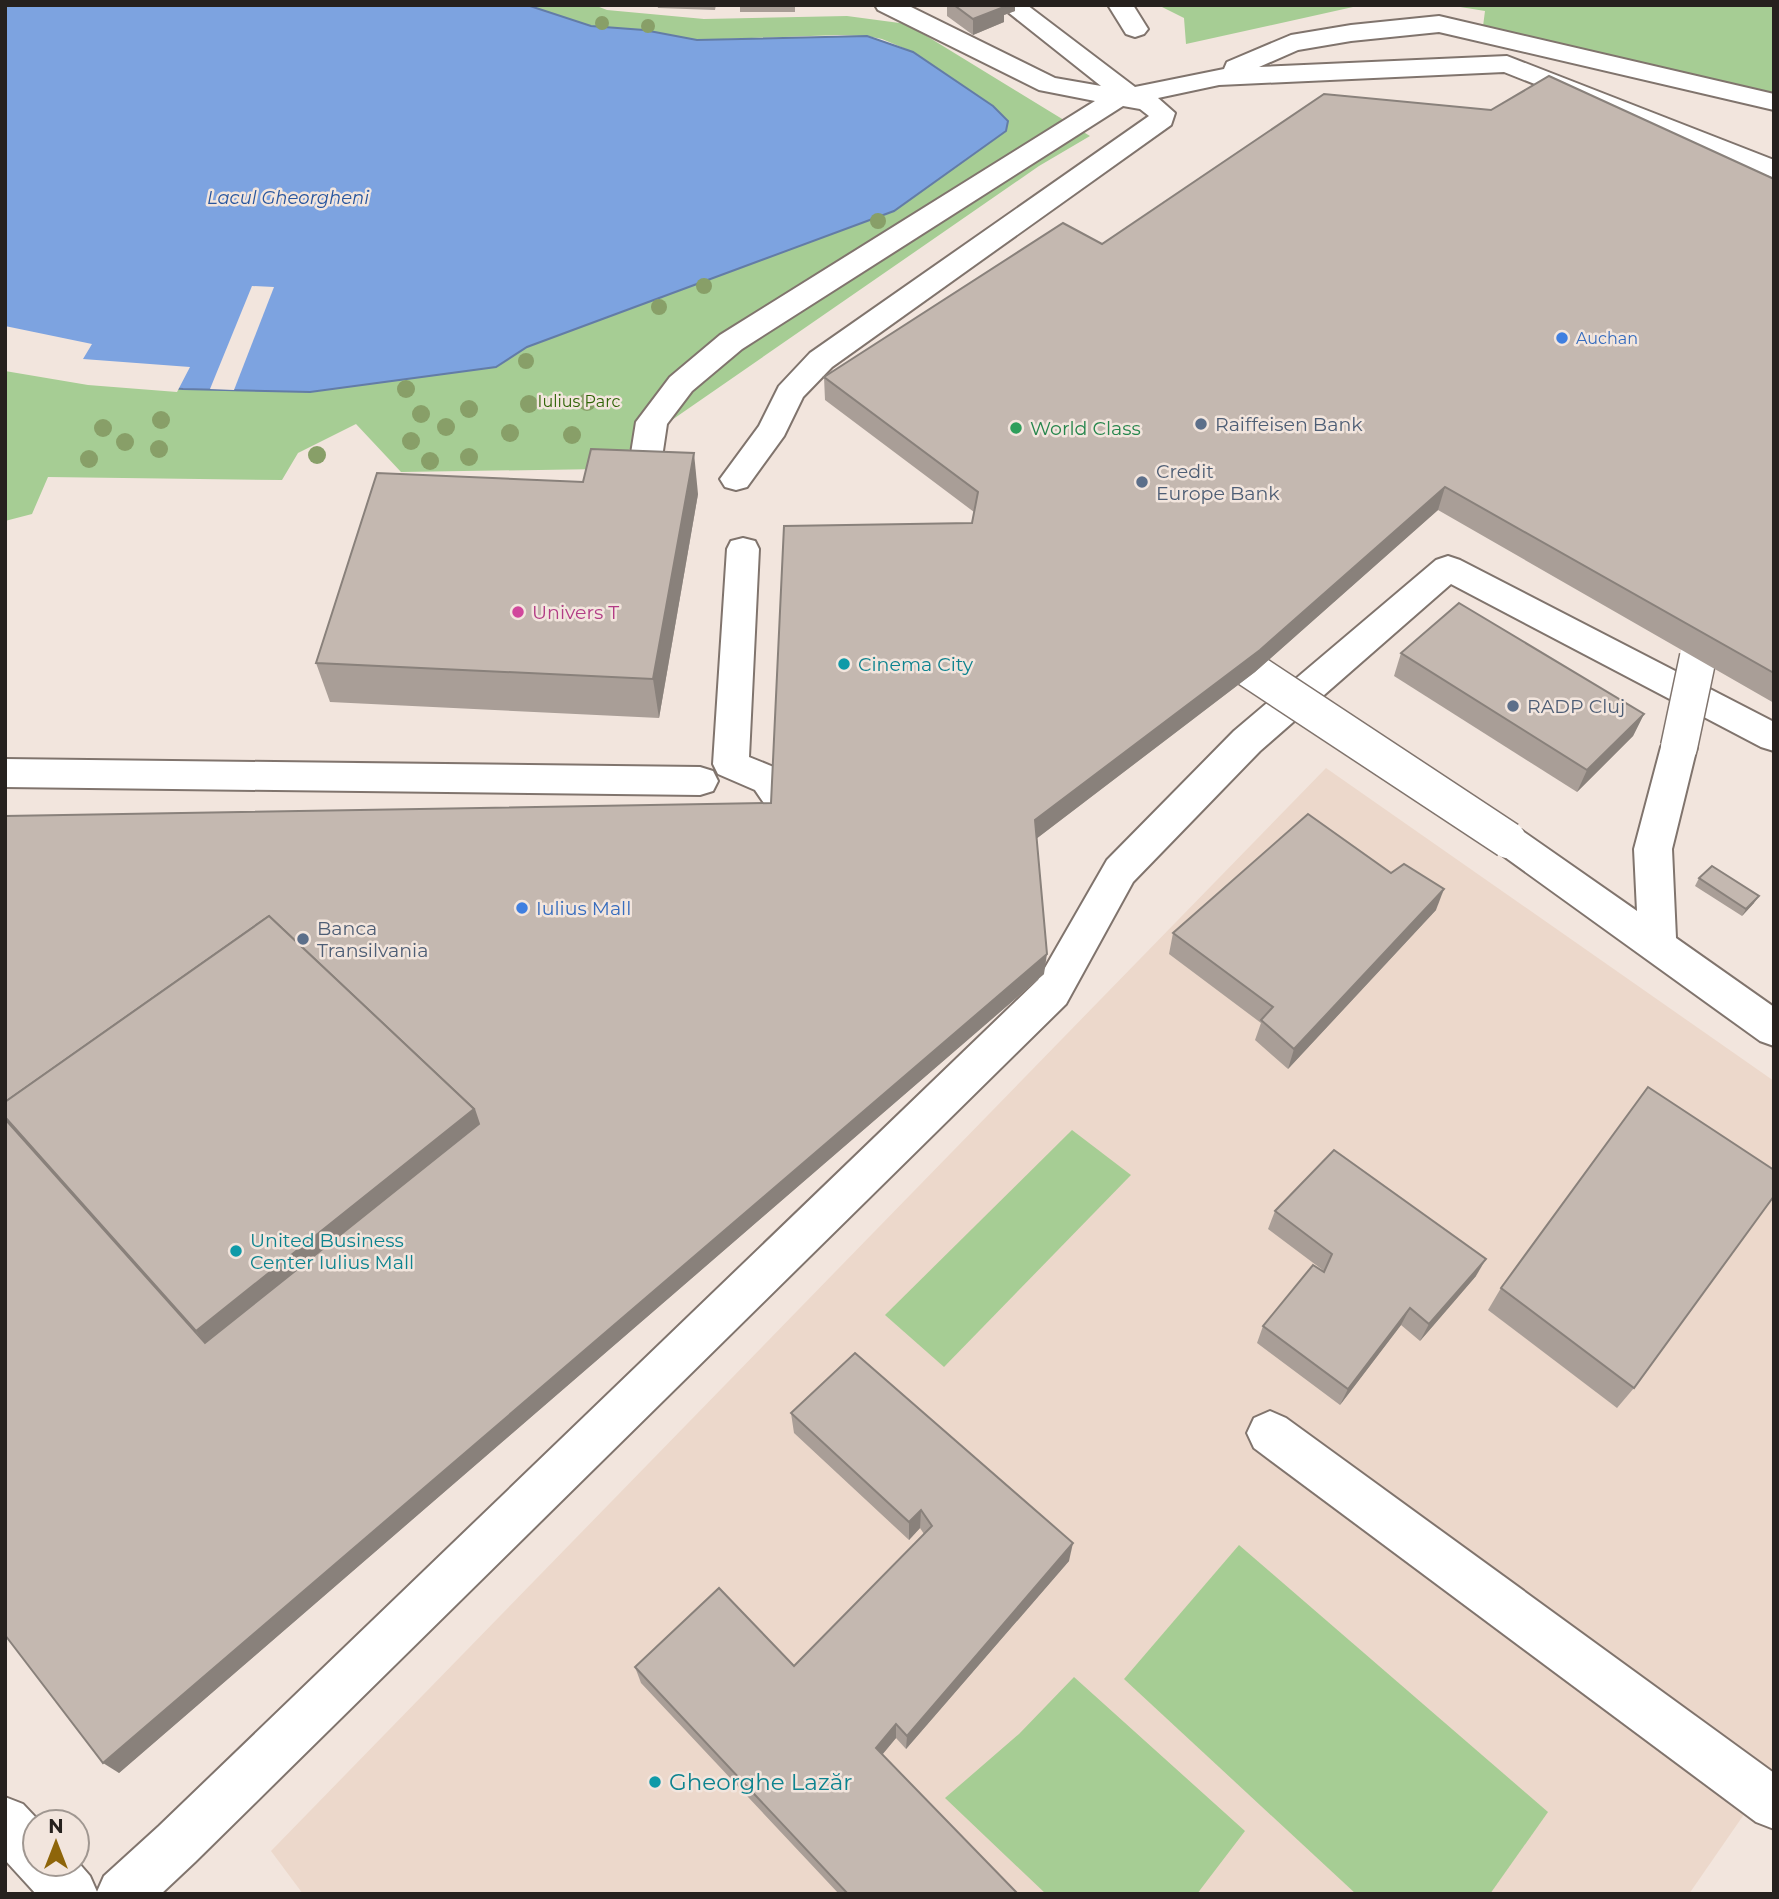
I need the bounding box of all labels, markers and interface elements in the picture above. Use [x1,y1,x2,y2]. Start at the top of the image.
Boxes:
water label: Lacul Gheorgheni [207,187,369,209]
place label: Auchan [1576,329,1638,348]
marker: Auchan [1554,330,1570,346]
park label: Iulius Parc [538,392,620,411]
place label: Raiffeisen Bank [1215,413,1363,436]
marker: Raiffeisen Bank [1193,416,1209,432]
place label: World Class [1030,417,1141,440]
marker: World Class [1008,420,1024,436]
place label: Credit Europe Bank [1156,460,1280,505]
marker: Credit Europe Bank [1134,474,1150,490]
place label: Univers T [532,601,619,624]
marker: Univers T [510,604,526,620]
place label: Cinema City [858,653,974,676]
marker: Cinema City [836,656,852,672]
place label: RADP Cluj [1527,695,1625,718]
marker: RADP Cluj [1505,698,1521,714]
place label: Iulius Mall [536,897,631,920]
marker: Iulius Mall [514,900,530,916]
place label: Banca Transilvania [317,917,428,962]
marker: Banca Transilvania [295,931,311,947]
place label: United Business Center Iulius Mall [250,1229,414,1274]
marker: United Business Center Iulius Mall [228,1243,244,1259]
place label: Gheorghe Lazăr [669,1768,852,1796]
marker: Gheorghe Lazăr [647,1774,663,1790]
north arrow [21,1808,91,1878]
text: N [48,1815,64,1838]

